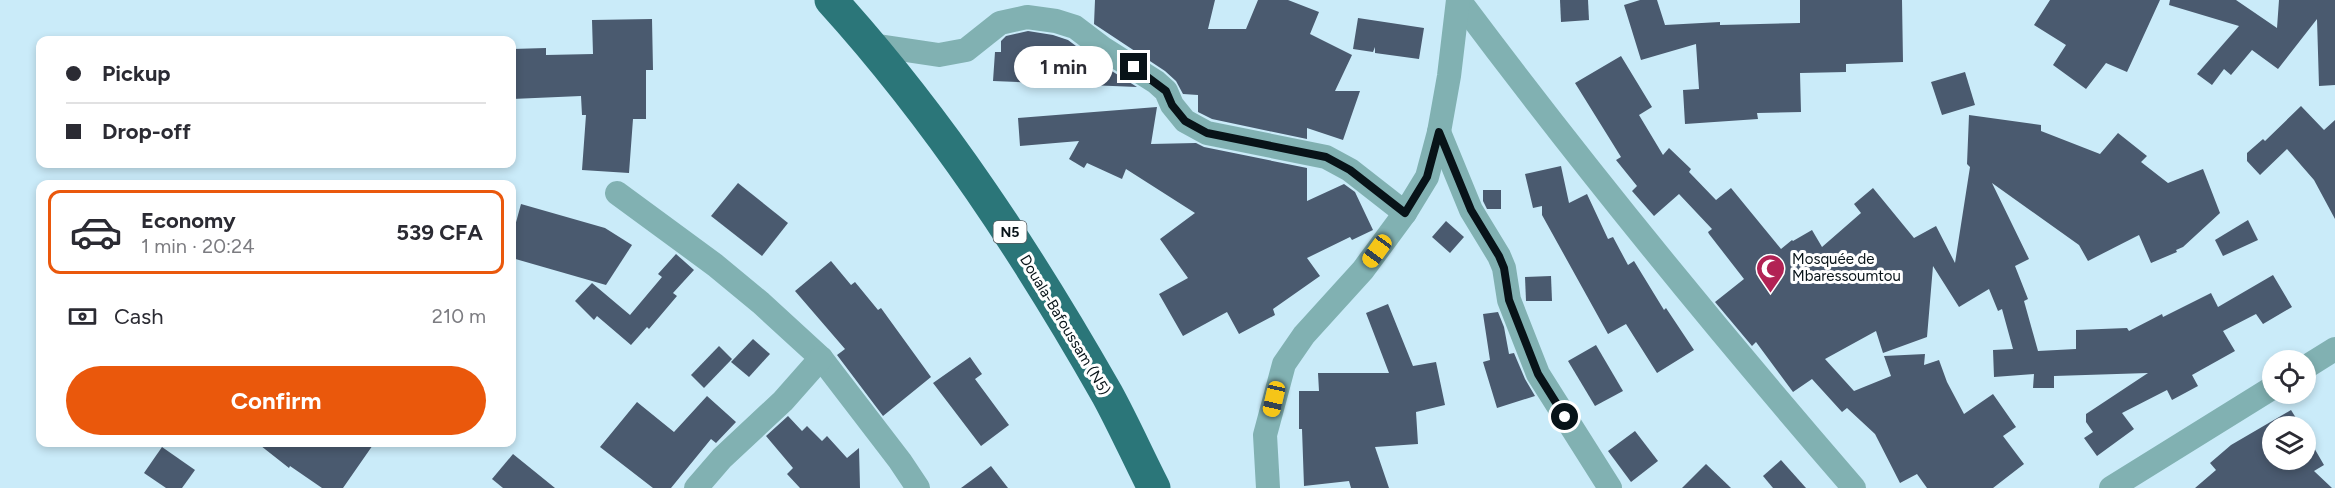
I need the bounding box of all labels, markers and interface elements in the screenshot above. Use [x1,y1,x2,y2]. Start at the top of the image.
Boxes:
callout: 1 min [1014,46,1113,88]
route end [1120,53,1147,80]
text: 1 min [1040,55,1087,79]
text: Pickup [102,60,171,87]
text: Drop-off [102,118,191,145]
icon: car [69,205,123,259]
text: Economy [141,207,236,234]
text: 539 CFA [396,219,483,246]
road number: N5 [994,221,1026,243]
car [1359,231,1395,271]
text: 1 min · 20:24 [141,234,255,258]
place label: Mosquée de Mbaressoumtou [1792,250,1901,285]
street label: Douala-Bafoussam (N5) [1016,252,1114,398]
mosque icon: Mosquée de Mbaressoumtou [1755,252,1787,294]
icon: cash [66,300,99,333]
text: Cash [114,303,164,330]
text: 210 m [432,304,486,328]
map controls [2262,350,2316,470]
button: locate [2262,350,2316,404]
button: Confirm [66,366,486,435]
car [1261,379,1287,419]
route start [1551,403,1578,430]
button: layers [2262,416,2316,470]

